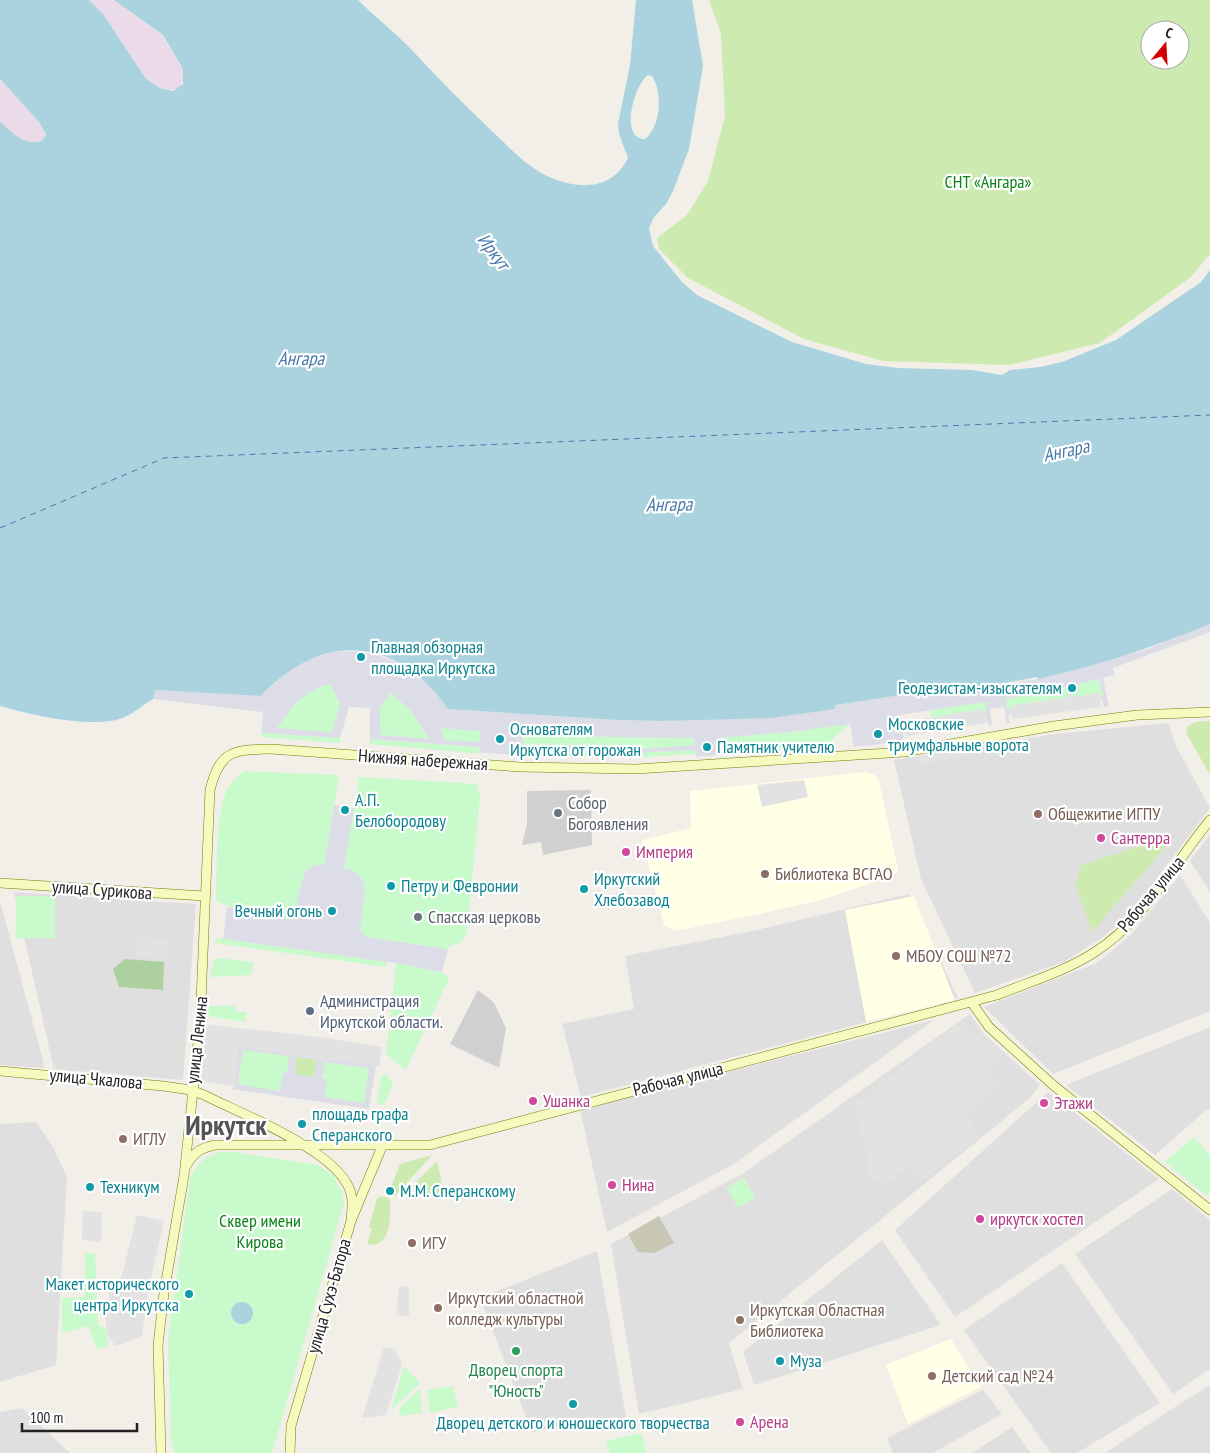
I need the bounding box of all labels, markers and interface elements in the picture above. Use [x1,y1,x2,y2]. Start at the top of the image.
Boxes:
north arrow [1140,20,1190,70]
text: С [1163,23,1175,42]
park label: СНТ «Ангара» [945,170,1032,193]
water label: Иркут [473,228,517,276]
water label: Ангара [278,346,326,370]
water label: Ангара [1041,433,1093,467]
water label: Ангара [646,492,694,516]
place label: Главная обзорная площадка Иркутска [371,635,495,679]
marker: Главная обзорная площадка Иркутска [355,651,367,663]
place label: Геодезистам-изыскателям [898,676,1062,699]
marker: Геодезистам-изыскателям [1066,682,1078,694]
place label: Московские триумфальные ворота [888,712,1029,756]
place label: Основателям Иркутска от горожан [510,717,641,761]
marker: Московские триумфальные ворота [872,728,884,740]
marker: Основателям Иркутска от горожан [494,733,506,745]
place label: Памятник учителю [717,735,834,758]
marker: Памятник учителю [701,741,713,753]
street label: Нижняя набережная [357,744,489,776]
place label: А.П. Белобородову [355,788,446,832]
place label: Собор Богоявления [568,791,648,835]
place label: Общежитие ИГПУ [1048,802,1161,825]
marker: А.П. Белобородову [339,804,351,816]
marker: Собор Богоявления [552,807,564,819]
marker: Общежитие ИГПУ [1032,808,1044,820]
place label: Сантерра [1111,826,1170,849]
marker: Сантерра [1095,832,1107,844]
place label: Империя [636,840,693,863]
marker: Империя [620,846,632,858]
street label: Рабочая улица [1112,851,1189,936]
place label: Библиотека ВСГАО [775,862,893,885]
place label: Иркутский Хлебозавод [594,867,670,911]
marker: Библиотека ВСГАО [759,868,771,880]
place label: Петру и Февронии [401,874,518,897]
street label: улица Сурикова [51,875,153,904]
marker: Петру и Февронии [385,880,397,892]
marker: Иркутский Хлебозавод [578,883,590,895]
place label: Вечный огонь [234,899,322,922]
marker: Вечный огонь [326,905,338,917]
place label: Спасская церковь [428,905,541,928]
marker: Спасская церковь [412,911,424,923]
place label: МБОУ СОШ №72 [906,944,1012,967]
marker: МБОУ СОШ №72 [890,950,902,962]
place label: Администрация Иркутской области. [320,989,443,1033]
street label: улица Ленина [180,995,213,1085]
marker: Администрация Иркутской области. [304,1005,316,1017]
street label: Рабочая улица [630,1056,725,1101]
street label: улица Чкалова [49,1063,143,1094]
place label: Ушанка [543,1089,590,1112]
place label: Этажи [1054,1091,1093,1114]
marker: Ушанка [527,1095,539,1107]
marker: Этажи [1038,1097,1050,1109]
place label: площадь графа Сперанского [312,1102,408,1146]
district label: Иркутск [185,1106,267,1143]
marker: площадь графа Сперанского [296,1118,308,1130]
place label: ИГЛУ [133,1127,167,1150]
marker: ИГЛУ [117,1133,129,1145]
place label: Нина [622,1173,655,1196]
place label: Техникум [100,1175,160,1198]
place label: М.М. Сперанскому [400,1179,516,1202]
marker: Нина [606,1179,618,1191]
marker: Техникум [84,1181,96,1193]
marker: М.М. Сперанскому [384,1185,396,1197]
place label: иркутск хостел [990,1207,1083,1230]
park label: Сквер имени Кирова [219,1209,301,1253]
marker: иркутск хостел [974,1213,986,1225]
place label: ИГУ [422,1231,447,1254]
street label: улица Сухэ-Батора [301,1236,356,1356]
marker: ИГУ [406,1237,418,1249]
place label: Макет исторического центра Иркутска [45,1272,179,1316]
place label: Иркутский областной колледж культуры [448,1286,584,1330]
marker: Макет исторического центра Иркутска [183,1288,195,1300]
place label: Иркутская Областная Библиотека [750,1298,885,1342]
marker: Иркутский областной колледж культуры [432,1302,444,1314]
marker: Иркутская Областная Библиотека [734,1314,746,1326]
marker: Дворец спорта "Юность" [510,1345,522,1357]
place label: Муза [790,1349,822,1372]
marker: Муза [774,1355,786,1367]
place label: Дворец спорта "Юность" [469,1358,563,1402]
place label: Детский сад №24 [942,1364,1054,1387]
marker: Детский сад №24 [926,1370,938,1382]
marker: Дворец детского и юношеского творчества [567,1398,579,1410]
scale bar [22,1400,138,1432]
text: 100 m [30,1408,63,1427]
place label: Арена [750,1410,789,1433]
place label: Дворец детского и юношеского творчества [436,1411,710,1434]
marker: Арена [734,1416,746,1428]

